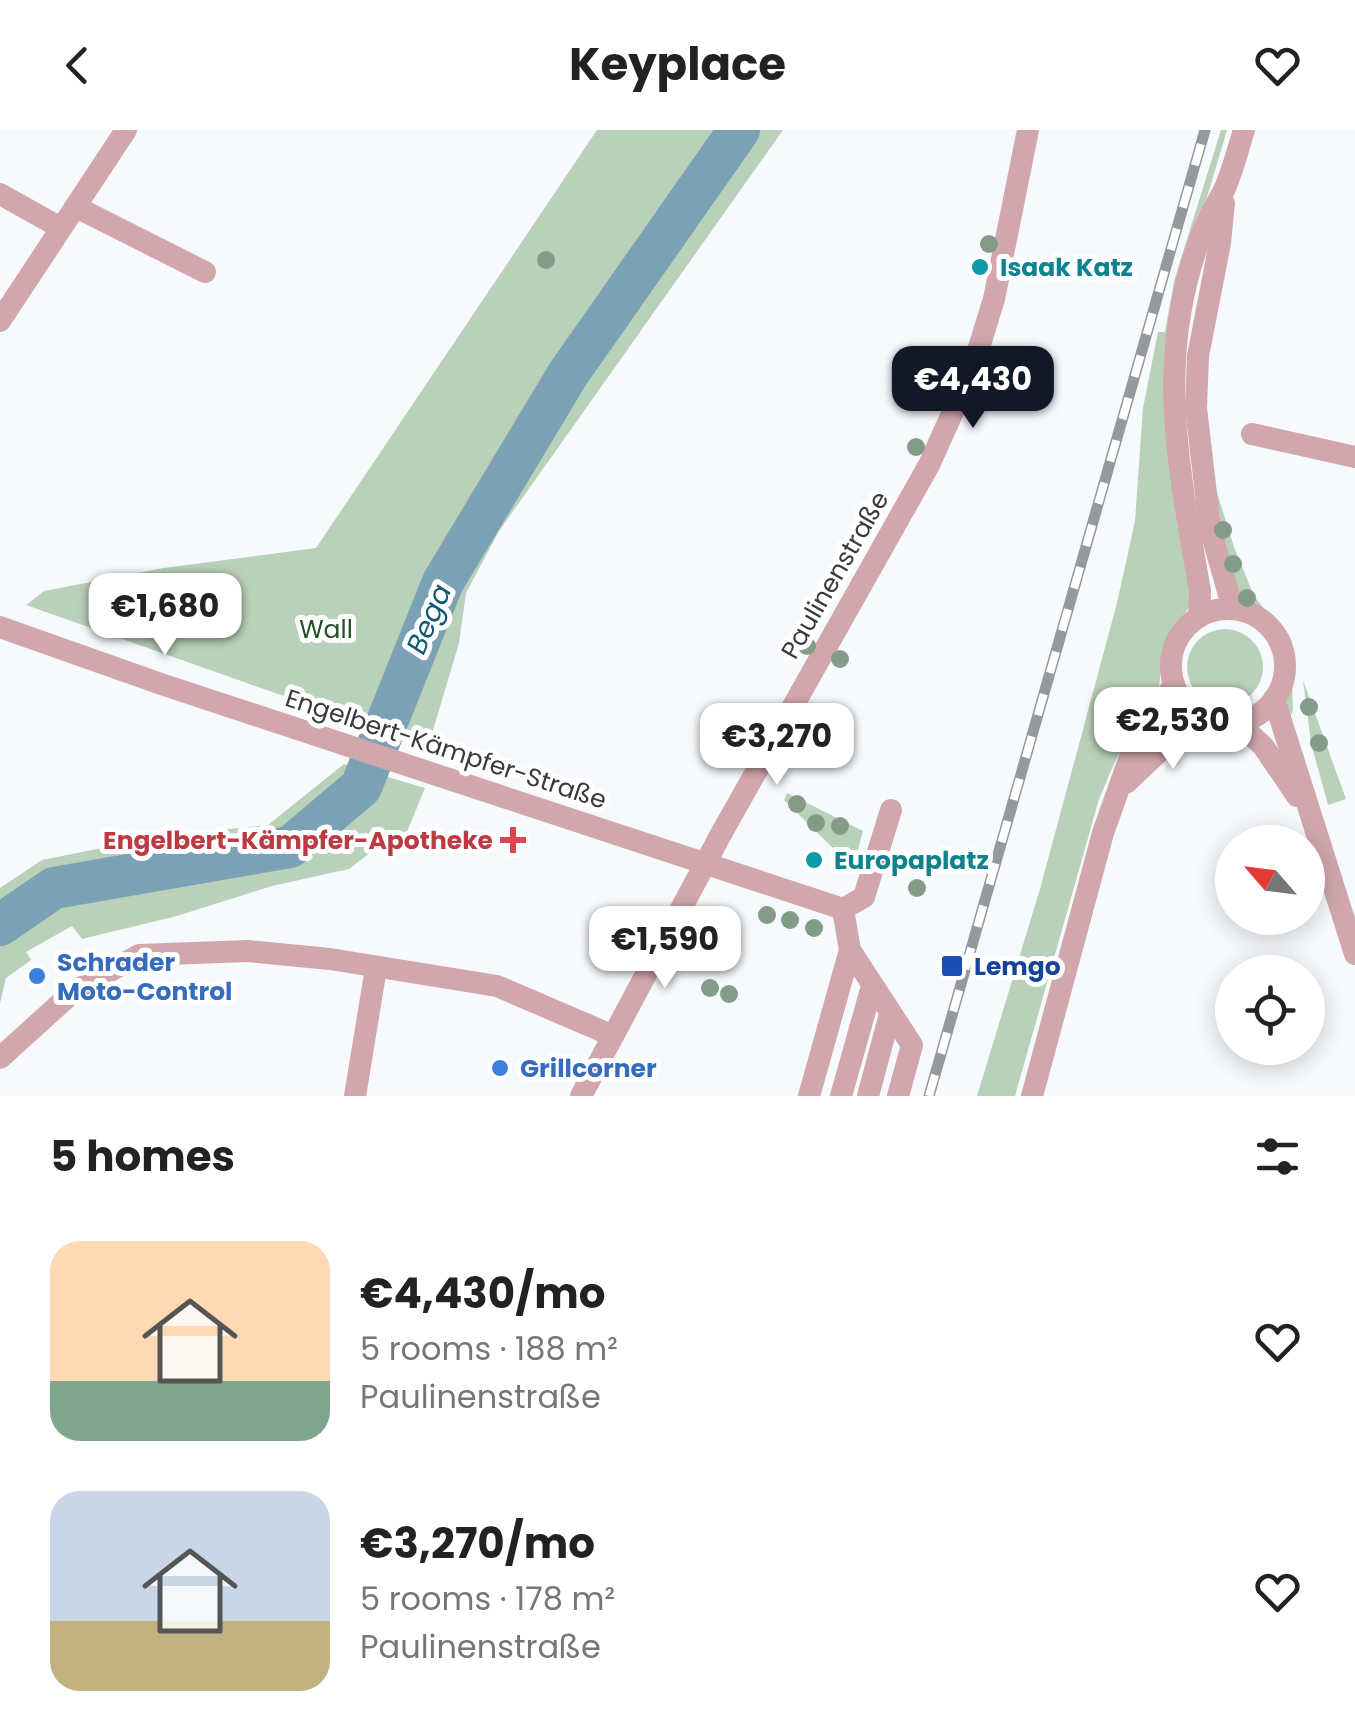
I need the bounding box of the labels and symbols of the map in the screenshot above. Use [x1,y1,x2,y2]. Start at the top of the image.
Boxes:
place label: Isaak Katz [1000,250,1133,285]
marker: Isaak Katz [969,256,991,278]
pin: €4,430 [892,346,1054,431]
street label: Paulinenstraße [773,485,897,665]
pin: €1,680 [84,573,246,658]
water label: Bega [397,578,461,660]
park label: Wall [299,612,353,647]
street label: Engelbert-Kämpfer-Straße [281,680,611,818]
pin: €2,530 [1092,687,1254,772]
pin: €3,270 [696,703,858,788]
place label: Engelbert-Kämpfer-Apotheke [103,823,493,858]
north arrow [1215,825,1325,935]
marker: Engelbert-Kämpfer-Apotheke [502,829,524,851]
place label: Europaplatz [834,843,989,878]
marker: Europaplatz [803,849,825,871]
pin: €1,590 [584,906,746,991]
place label: Schrader Moto-Control [57,945,232,1009]
place label: Lemgo [974,949,1061,984]
marker: Lemgo [939,953,965,979]
marker: Schrader Moto-Control [26,965,48,987]
place label: Grillcorner [520,1051,657,1086]
marker: Grillcorner [489,1057,511,1079]

